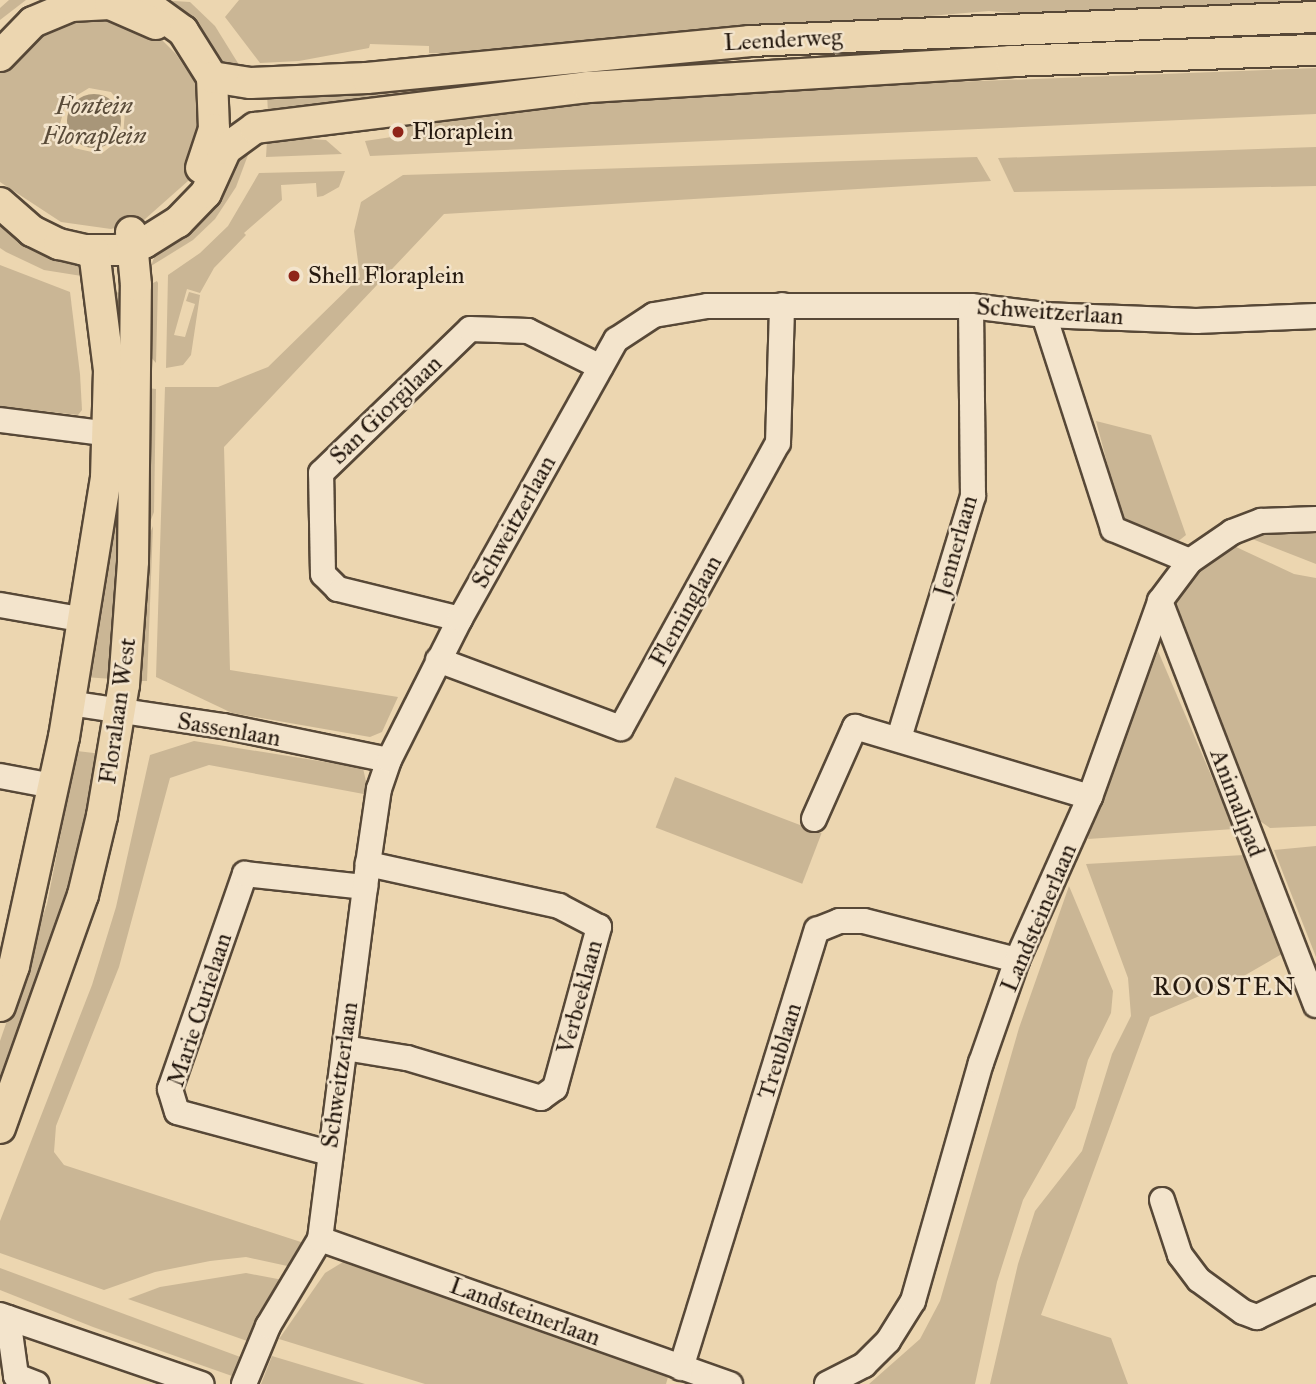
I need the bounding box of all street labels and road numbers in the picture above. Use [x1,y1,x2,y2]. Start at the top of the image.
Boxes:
street label: Leenderweg [723,23,843,57]
street label: Schweitzerlaan [976,293,1124,331]
street label: San Giorgilaan [324,349,448,471]
street label: Schweitzerlaan [466,451,562,593]
street label: Jennerlaan [928,492,984,600]
street label: Fleminglaan [644,550,728,672]
street label: Floralaan West [93,636,143,786]
street label: Sassenlaan [175,707,283,753]
street label: Animalipad [1203,745,1271,861]
street label: Landsteinerlaan [995,839,1083,997]
street label: Marie Curielaan [162,930,238,1090]
street label: Verbeeklaan [551,937,609,1057]
street label: Schweitzerlaan [315,1000,365,1150]
street label: Treublaan [752,1000,808,1102]
street label: Landsteinerlaan [446,1271,604,1353]

